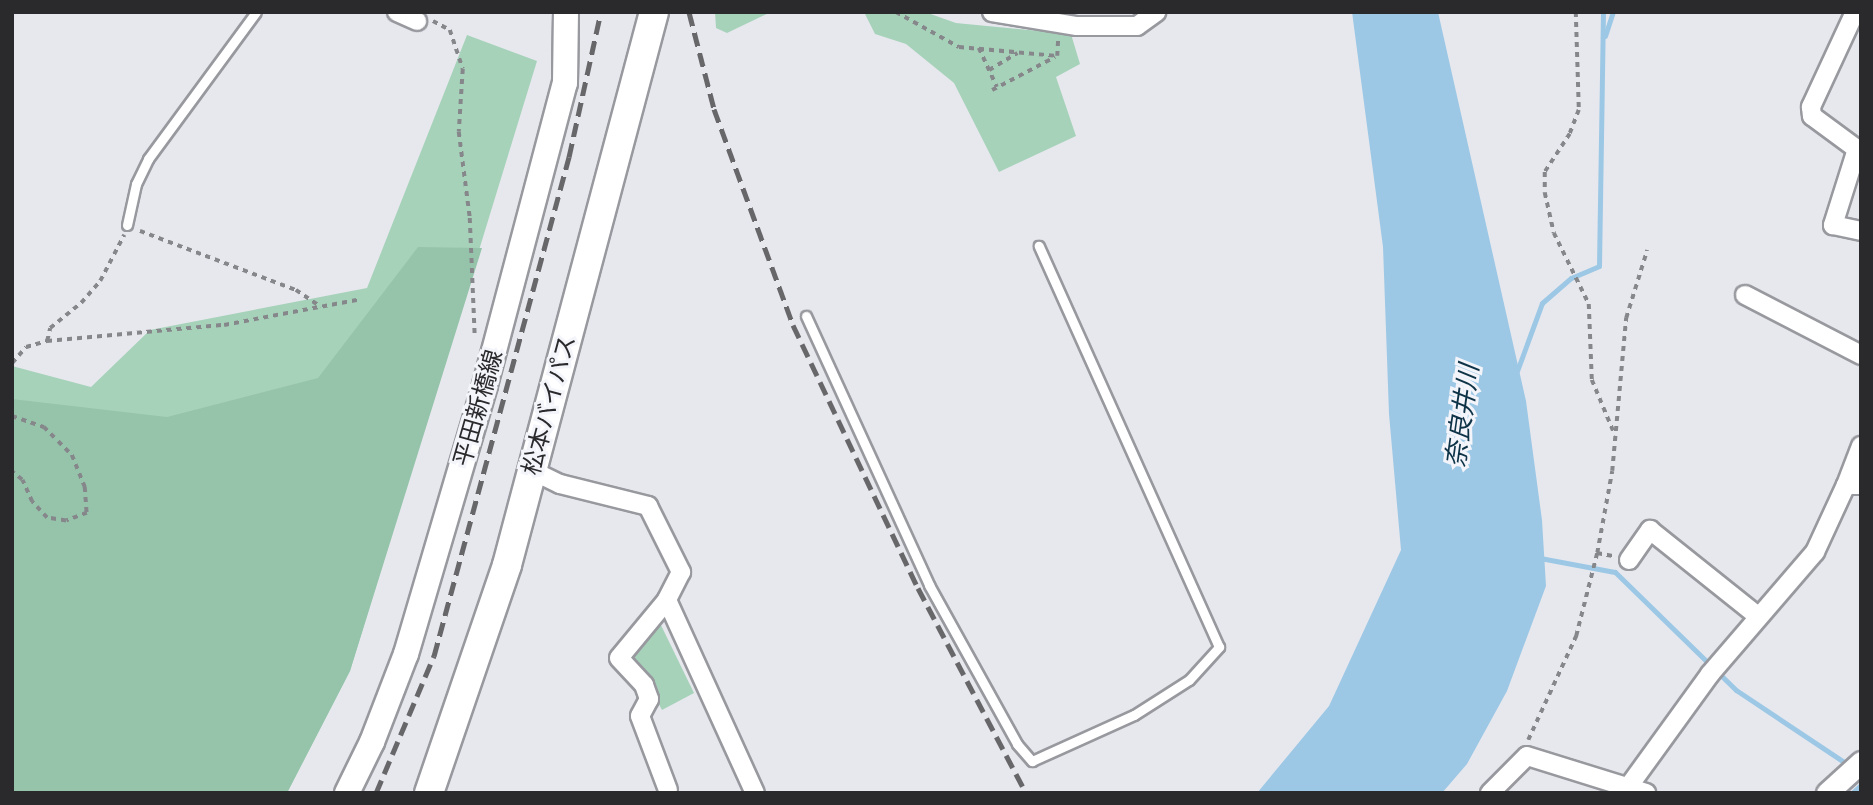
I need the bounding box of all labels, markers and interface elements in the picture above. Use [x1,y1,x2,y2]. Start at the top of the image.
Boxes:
street label: 松本バイパス [516,332,582,478]
street label: 平田新橋線 [448,346,508,470]
water label: 奈良井川 [1439,362,1485,470]

